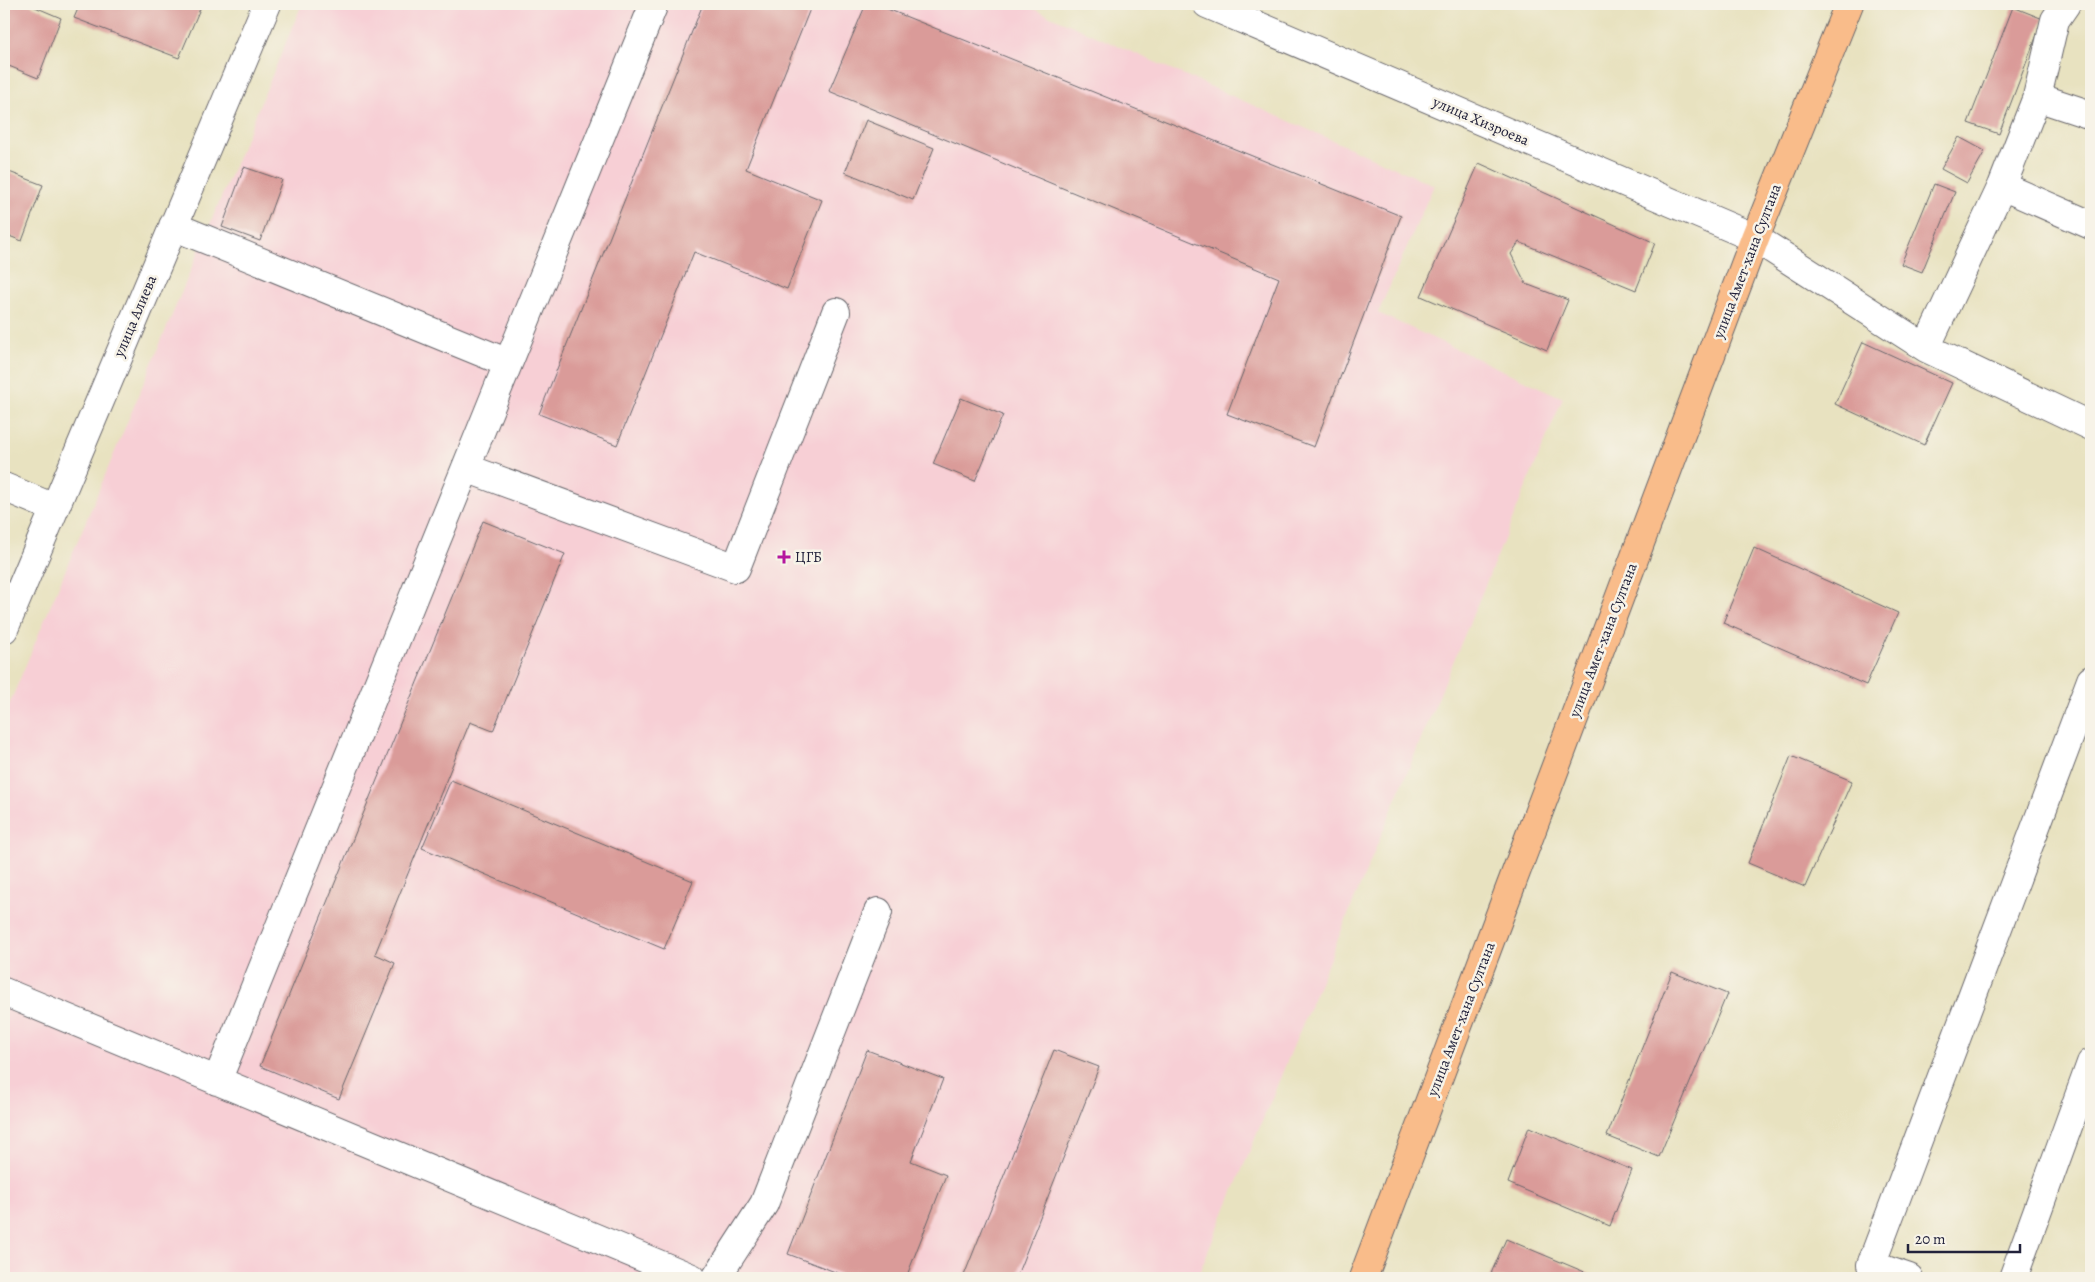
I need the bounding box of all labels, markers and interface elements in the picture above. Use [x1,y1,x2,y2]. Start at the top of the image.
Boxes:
street label: улица Хизроева [1429,91,1532,150]
street label: улица Амет-хана Султана [1708,181,1786,342]
street label: улица Алиева [108,272,161,361]
place label: ЦГБ [795,547,822,567]
marker: ЦГБ [777,550,791,564]
street label: улица Амет-хана Султана [1564,560,1642,721]
street label: улица Амет-хана Султана [1422,939,1500,1100]
scale bar [1908,1222,2020,1254]
text: 20 m [1915,1229,1946,1249]

